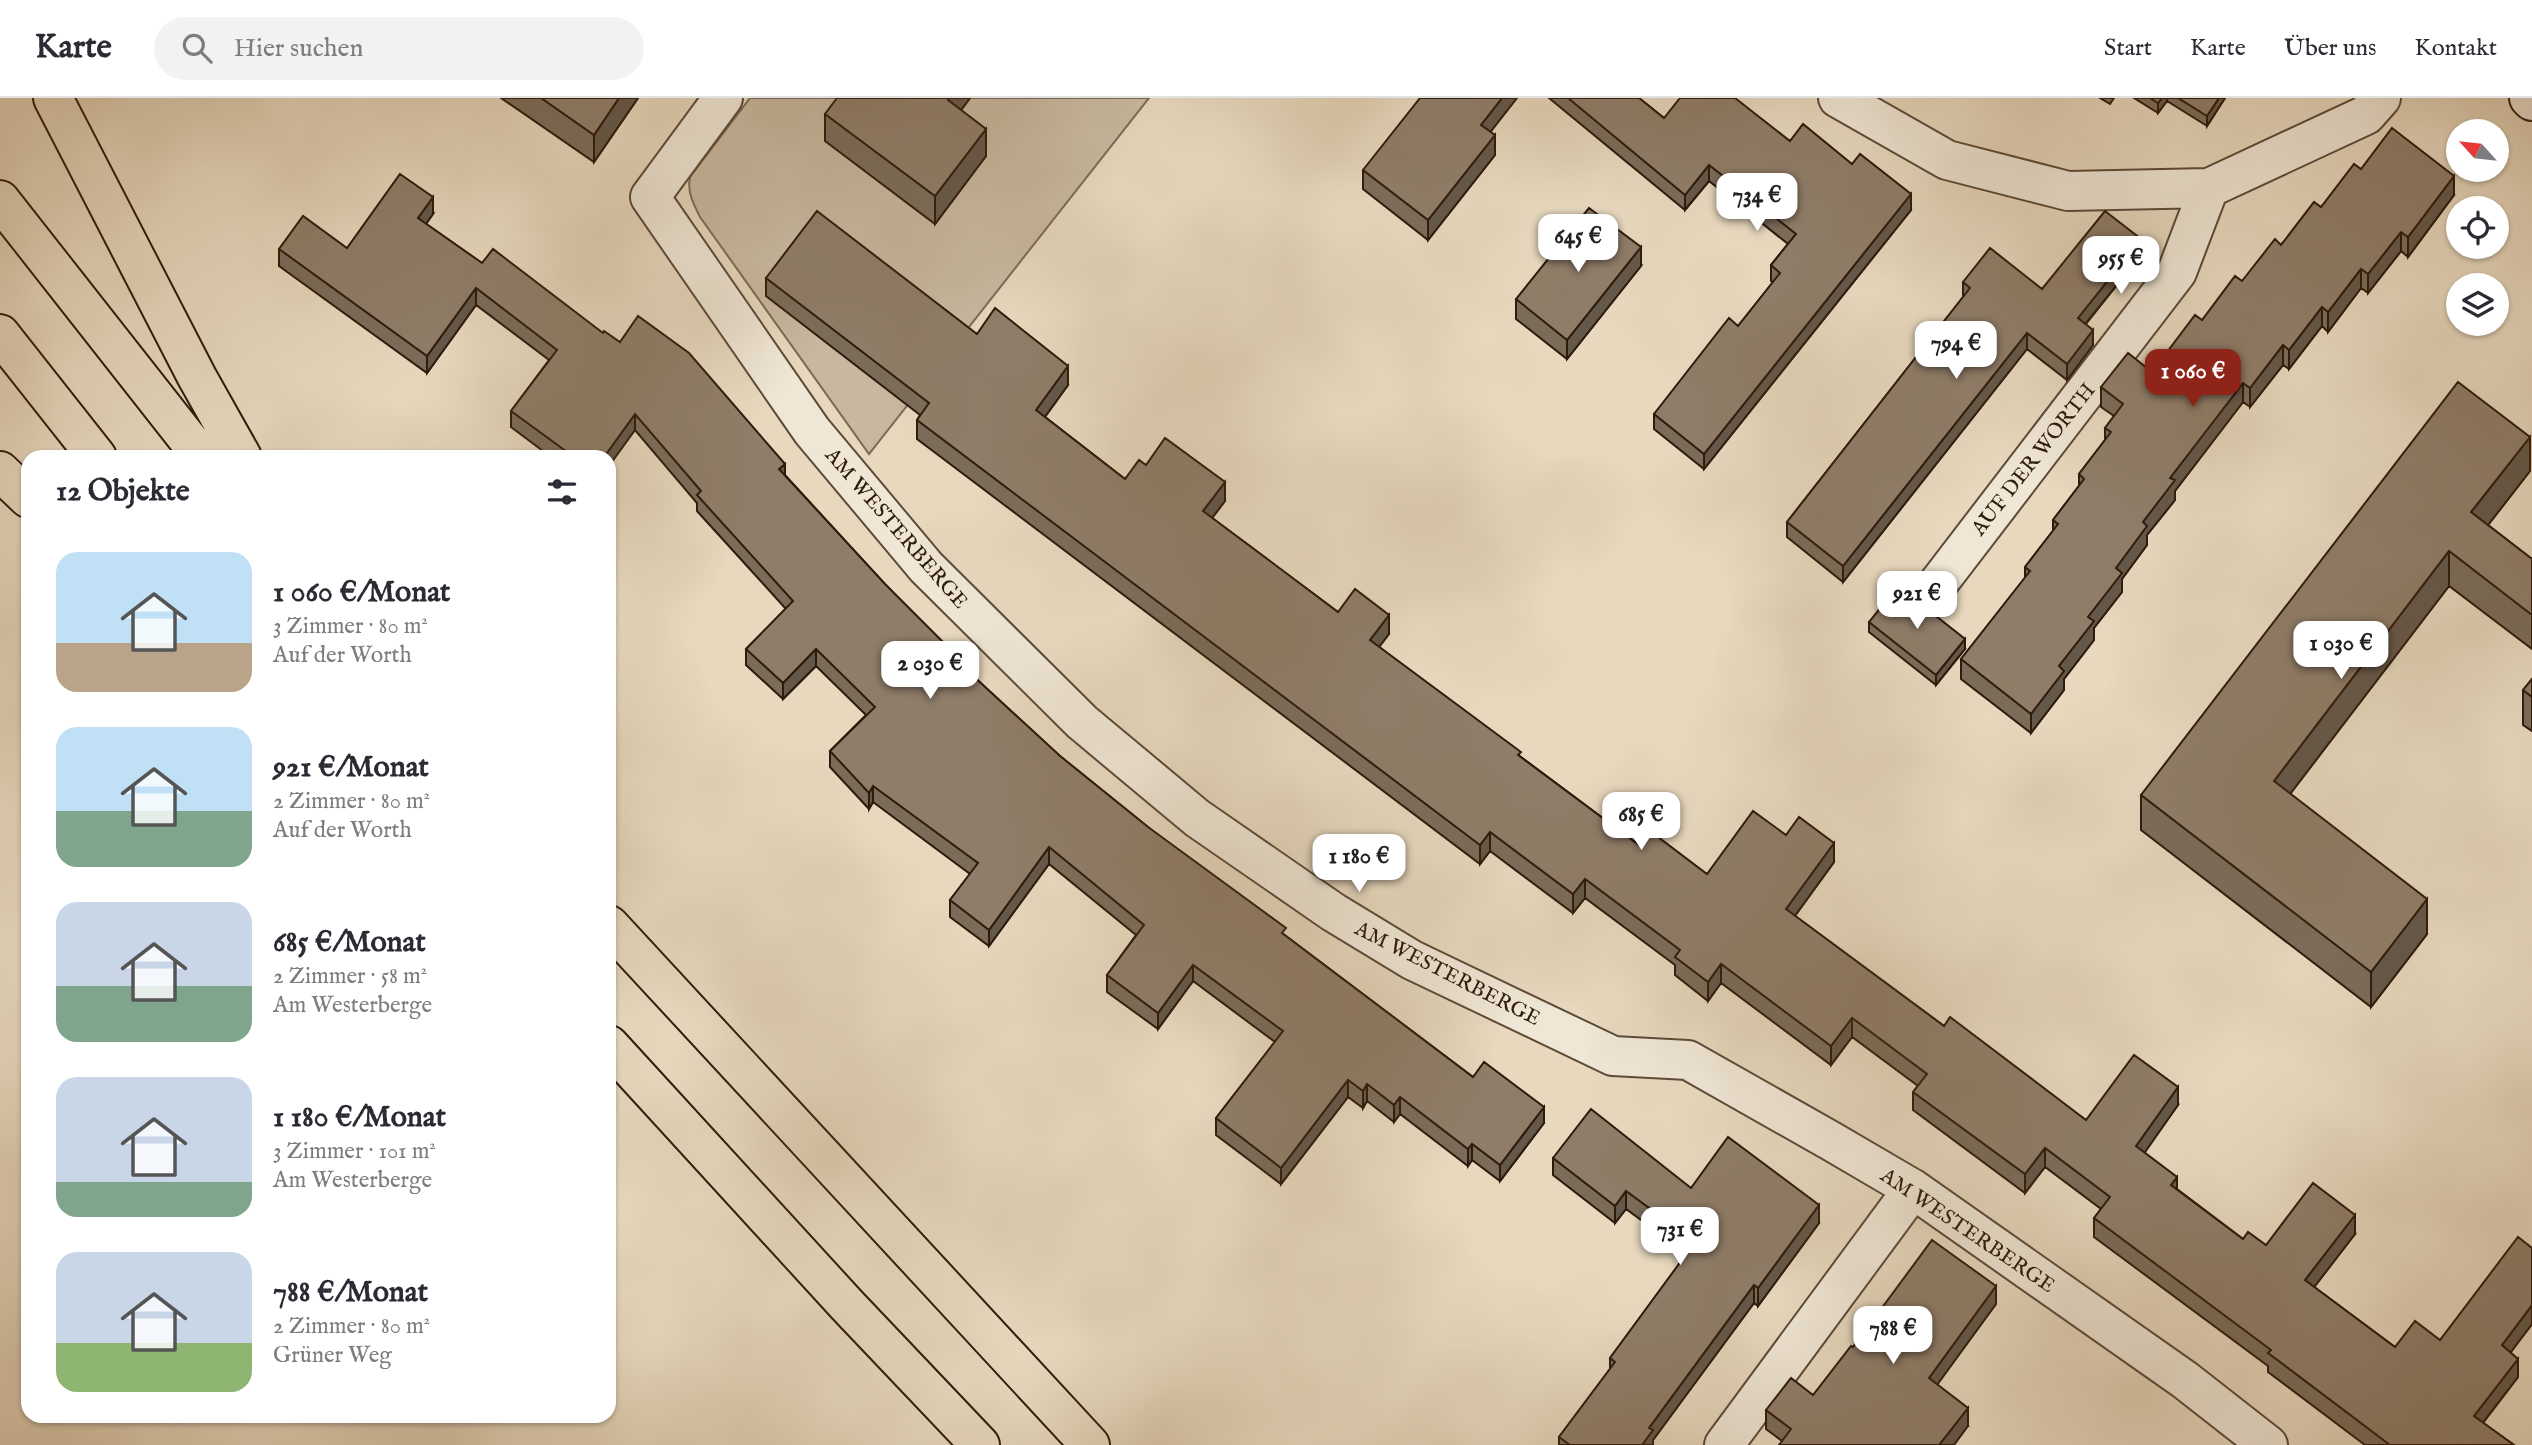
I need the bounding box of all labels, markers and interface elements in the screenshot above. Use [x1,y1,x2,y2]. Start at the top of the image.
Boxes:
search box [154,17,644,80]
text: Karte [35,27,112,69]
icon: search [178,29,216,67]
text: Hier suchen [234,32,363,65]
text: Start [2104,33,2152,64]
text: Karte [2190,33,2246,64]
text: Über uns [2284,33,2376,64]
text: Kontakt [2414,33,2497,64]
north arrow [2446,119,2510,182]
map controls [2446,119,2509,336]
pin: 734 € [1708,174,1806,233]
text: 734 € [1732,181,1782,210]
button: locate [2446,196,2509,259]
pin: 645 € [1529,214,1627,274]
text: 645 € [1554,222,1602,251]
pin: 955 € [2072,236,2170,296]
text: 955 € [2098,244,2144,273]
button: layers [2446,273,2509,336]
pin: 794 € [1907,322,2005,381]
text: 794 € [1931,329,1981,358]
pin: 1 060 € [2128,350,2258,409]
text: 1 060 € [2161,357,2225,386]
street label: AUF DER WORTH [1965,378,2102,543]
street label: AM WESTERBERGE [818,442,973,615]
text: 12 Objekte [56,473,190,511]
icon: filters [543,473,581,511]
pin: 921 € [1868,572,1966,631]
text: 1 060 €/Monat [273,574,450,612]
text: 921 € [1893,579,1941,608]
icon: home [112,580,196,664]
text: 3 Zimmer · 80 m² [273,612,428,641]
pin: 1 030 € [2276,622,2406,681]
text: 1 030 € [2309,629,2373,658]
text: Auf der Worth [273,641,412,670]
pin: 2 030 € [865,642,995,701]
text: 2 030 € [897,649,963,678]
text: 921 €/Monat [273,749,429,787]
icon: home [112,755,196,839]
text: 2 Zimmer · 80 m² [273,787,430,816]
pin: 685 € [1592,792,1690,852]
text: 685 € [1618,800,1664,829]
text: Auf der Worth [273,816,412,845]
pin: 1 180 € [1294,834,1424,894]
text: 1 180 € [1329,842,1389,871]
street label: AM WESTERBERGE [1349,915,1545,1033]
text: 685 €/Monat [273,924,426,962]
icon: home [112,930,196,1014]
text: 2 Zimmer · 58 m² [273,962,427,991]
text: Am Westerberge [273,991,432,1020]
text: 1 180 €/Monat [273,1099,446,1137]
icon: home [112,1105,196,1189]
text: 3 Zimmer · 101 m² [273,1137,436,1166]
street label: AM WESTERBERGE [1874,1162,2060,1300]
text: Am Westerberge [273,1166,432,1195]
pin: 731 € [1631,1208,1729,1267]
text: 731 € [1657,1215,1703,1244]
text: 788 €/Monat [273,1274,428,1312]
icon: home [112,1280,196,1364]
pin: 788 € [1844,1306,1942,1366]
text: 2 Zimmer · 80 m² [273,1312,430,1341]
text: 788 € [1869,1314,1917,1343]
text: Grüner Weg [273,1341,392,1370]

